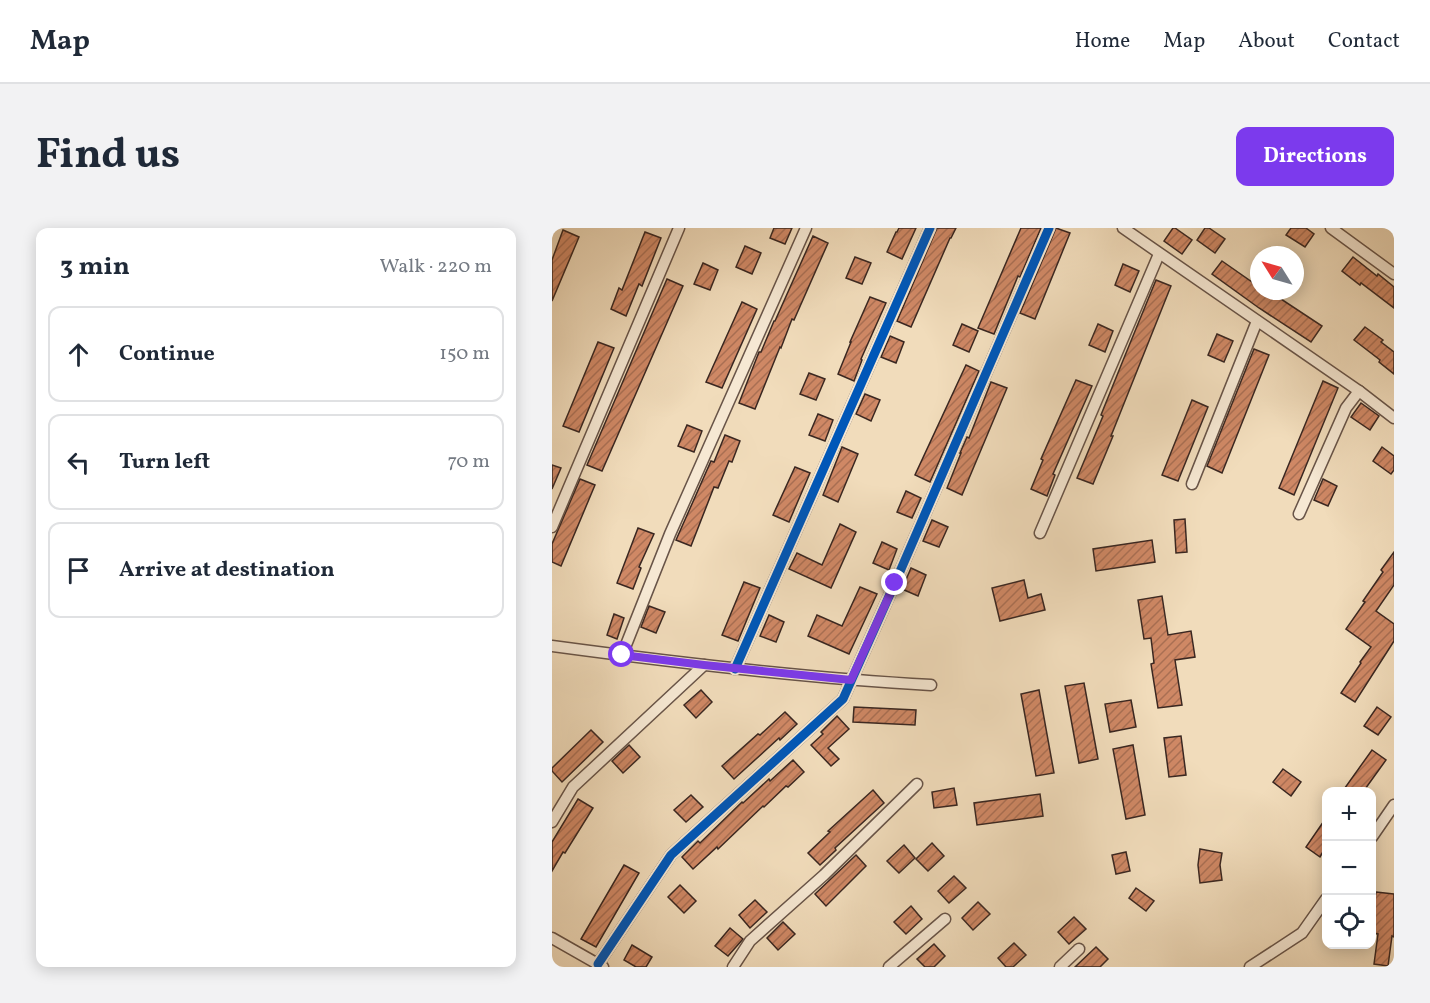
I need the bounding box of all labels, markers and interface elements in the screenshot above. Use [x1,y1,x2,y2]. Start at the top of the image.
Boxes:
text: Map [30,22,90,61]
text: Home [1075,27,1130,56]
text: Map [1163,27,1205,56]
text: About [1238,27,1295,56]
text: Contact [1328,27,1400,56]
text: Find us [36,127,180,186]
button: Directions [1236,127,1394,186]
north arrow [1250,246,1304,300]
text: 3 min [60,249,130,285]
text: Walk · 220 m [380,253,492,281]
icon: ahead [62,338,95,371]
text: Continue [119,339,215,370]
text: 150 m [439,340,490,368]
icon: left [62,446,95,479]
text: Turn left [119,447,210,478]
text: 70 m [447,448,490,476]
icon: arrive [62,554,95,587]
text: Arrive at destination [119,555,335,586]
route end [881,569,907,595]
route start [608,641,634,667]
map controls [1322,787,1376,949]
button: + [1322,787,1376,841]
button: − [1322,841,1376,895]
button: locate [1322,895,1376,949]

